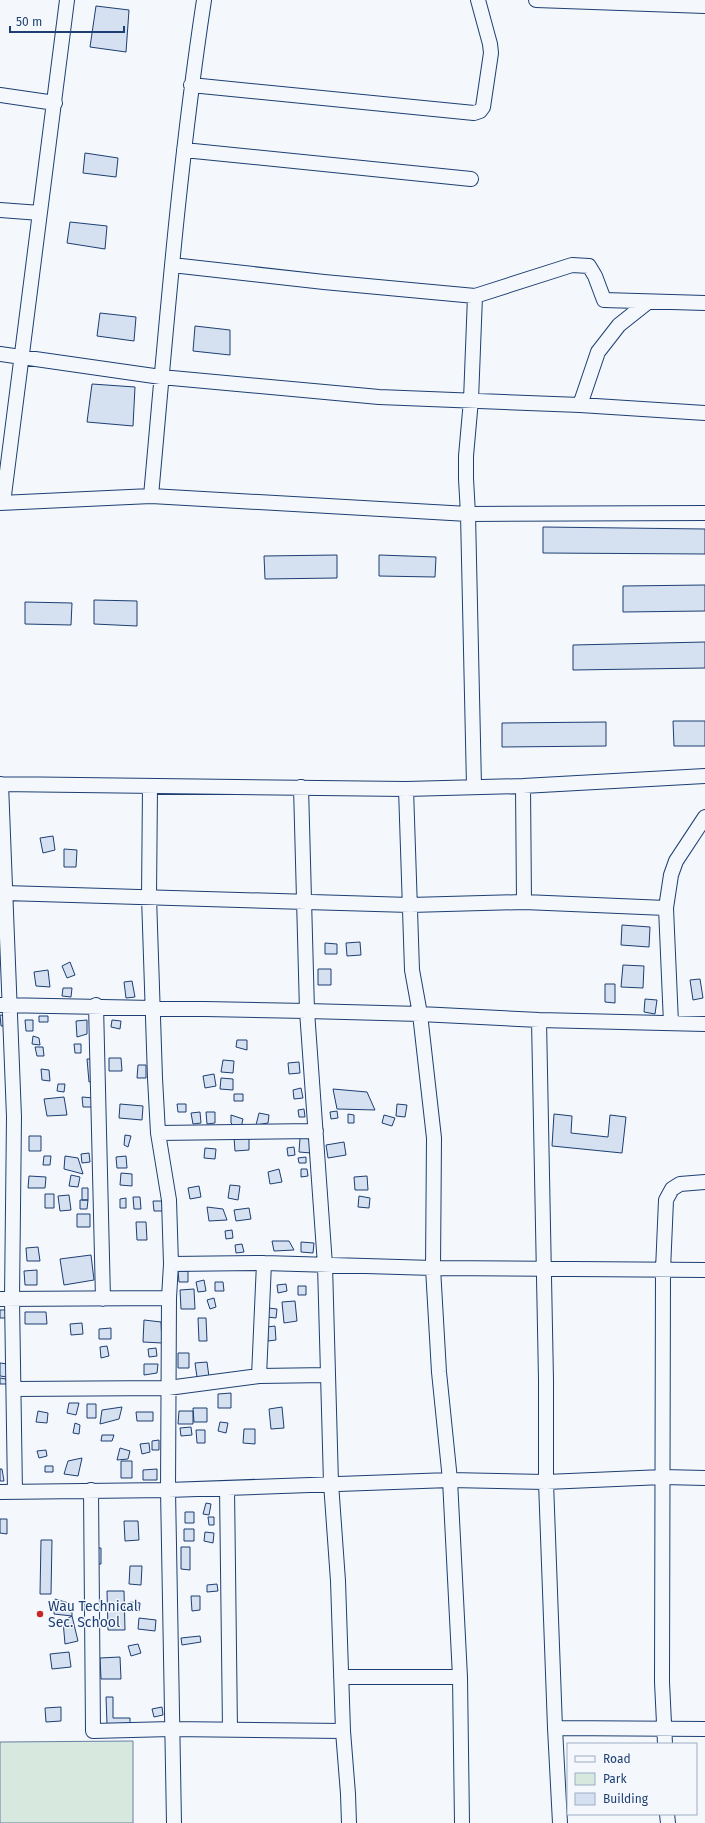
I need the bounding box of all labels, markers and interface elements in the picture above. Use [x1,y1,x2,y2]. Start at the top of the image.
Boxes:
scale bar [10,8,124,34]
text: 50 m [16,15,42,29]
place label: Wau Technical Sec. School [48,1598,138,1631]
marker: Wau Technical Sec. School [35,1609,45,1619]
legend [567,1743,697,1815]
text: Road [603,1752,631,1766]
text: Park [603,1772,627,1786]
text: Building [603,1792,649,1806]

